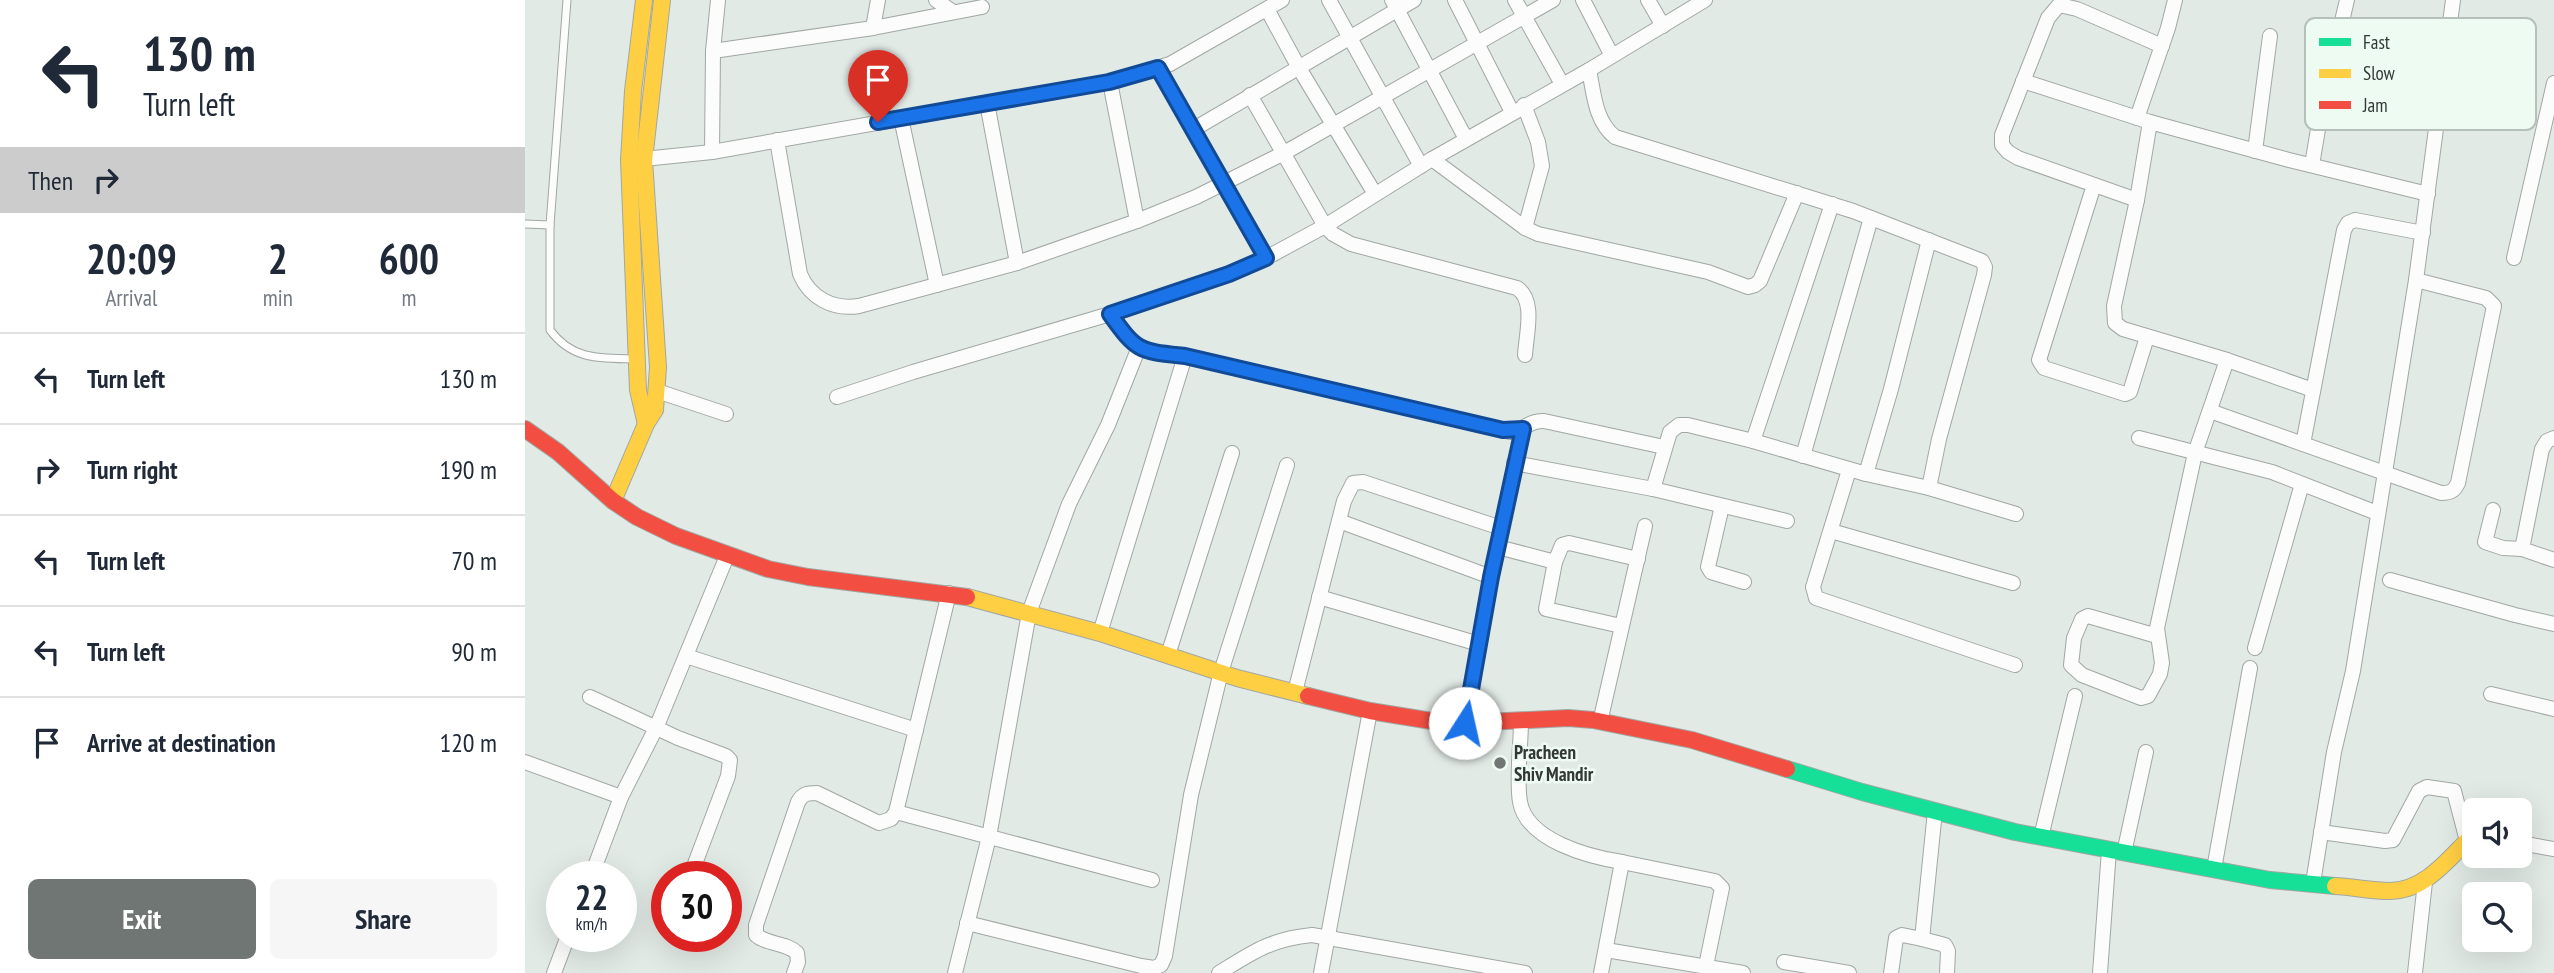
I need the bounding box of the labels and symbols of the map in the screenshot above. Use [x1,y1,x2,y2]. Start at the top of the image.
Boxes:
legend [2305,18,2536,130]
text: Fast [2363,30,2391,54]
pin [848,50,908,122]
text: Slow [2363,61,2396,85]
text: Jam [2362,93,2388,117]
position arrow [1428,686,1502,760]
place label: Pracheen Shiv Mandir [1514,740,1594,786]
marker: Pracheen Shiv Mandir [1492,755,1508,771]
speed limit sign: 30 [651,861,742,952]

